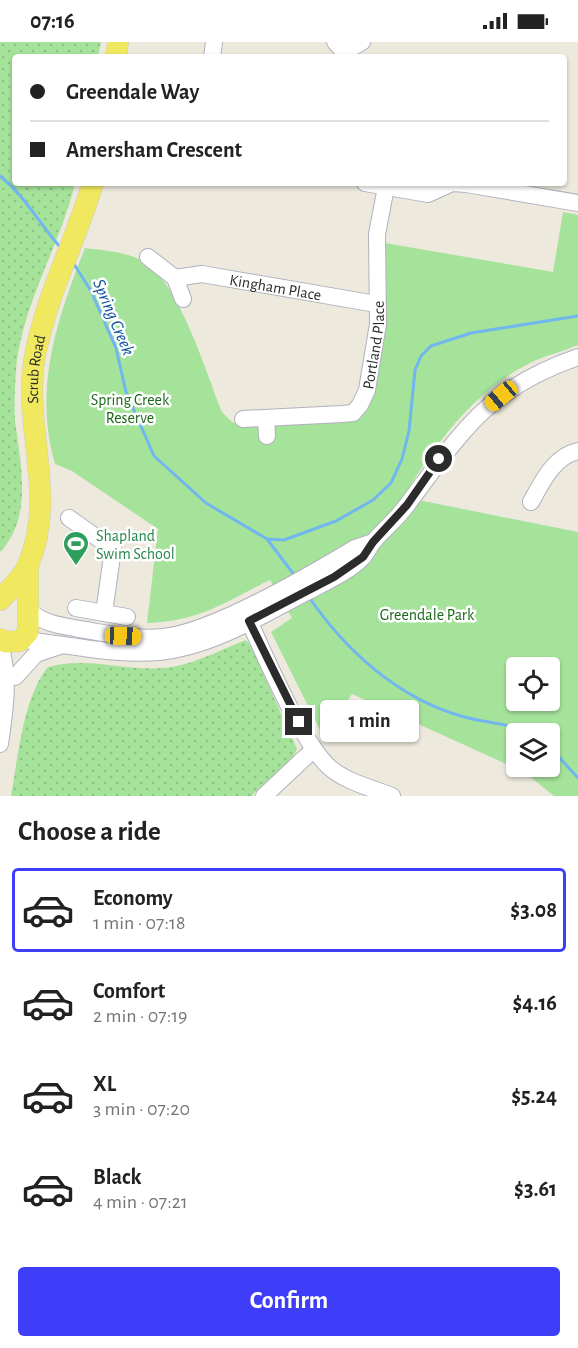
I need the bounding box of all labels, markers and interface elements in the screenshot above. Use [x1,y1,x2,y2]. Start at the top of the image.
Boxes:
text: 07:16 [30,10,75,32]
text: Greendale Way [66,81,199,103]
text: Amersham Crescent [66,139,242,161]
street label: Kingham Place [228,272,323,303]
water label: Spring Creek [89,277,137,358]
street label: Portland Place [360,301,387,390]
street label: Scrub Road [25,333,48,404]
car [481,378,521,414]
park label: Spring Creek Reserve [91,392,170,426]
route start [425,445,452,472]
place label: Shapland Swim School [96,528,175,562]
sports icon: Shapland Swim School [61,529,91,567]
park label: Greendale Park [380,607,475,623]
car [105,626,141,646]
map controls [506,657,560,777]
button: locate [506,657,560,711]
callout: 1 min [320,701,419,743]
route end [285,708,312,735]
text: 1 min [348,711,391,731]
button: layers [506,723,560,777]
text: Choose a ride [18,818,161,845]
icon: car [21,883,75,937]
text: Economy [93,887,173,909]
text: $3.08 [510,899,557,921]
text: 1 min · 07:18 [93,913,185,933]
icon: car [21,976,75,1030]
text: Comfort [93,980,165,1002]
text: $4.16 [512,992,557,1014]
text: 2 min · 07:19 [93,1006,188,1026]
icon: car [21,1069,75,1123]
text: XL [93,1073,116,1095]
text: $5.24 [511,1085,557,1107]
text: 3 min · 07:20 [93,1099,190,1119]
icon: car [21,1162,75,1216]
text: Black [93,1166,141,1188]
text: $3.61 [514,1178,557,1200]
text: 4 min · 07:21 [93,1192,188,1212]
button: Confirm [18,1267,560,1336]

